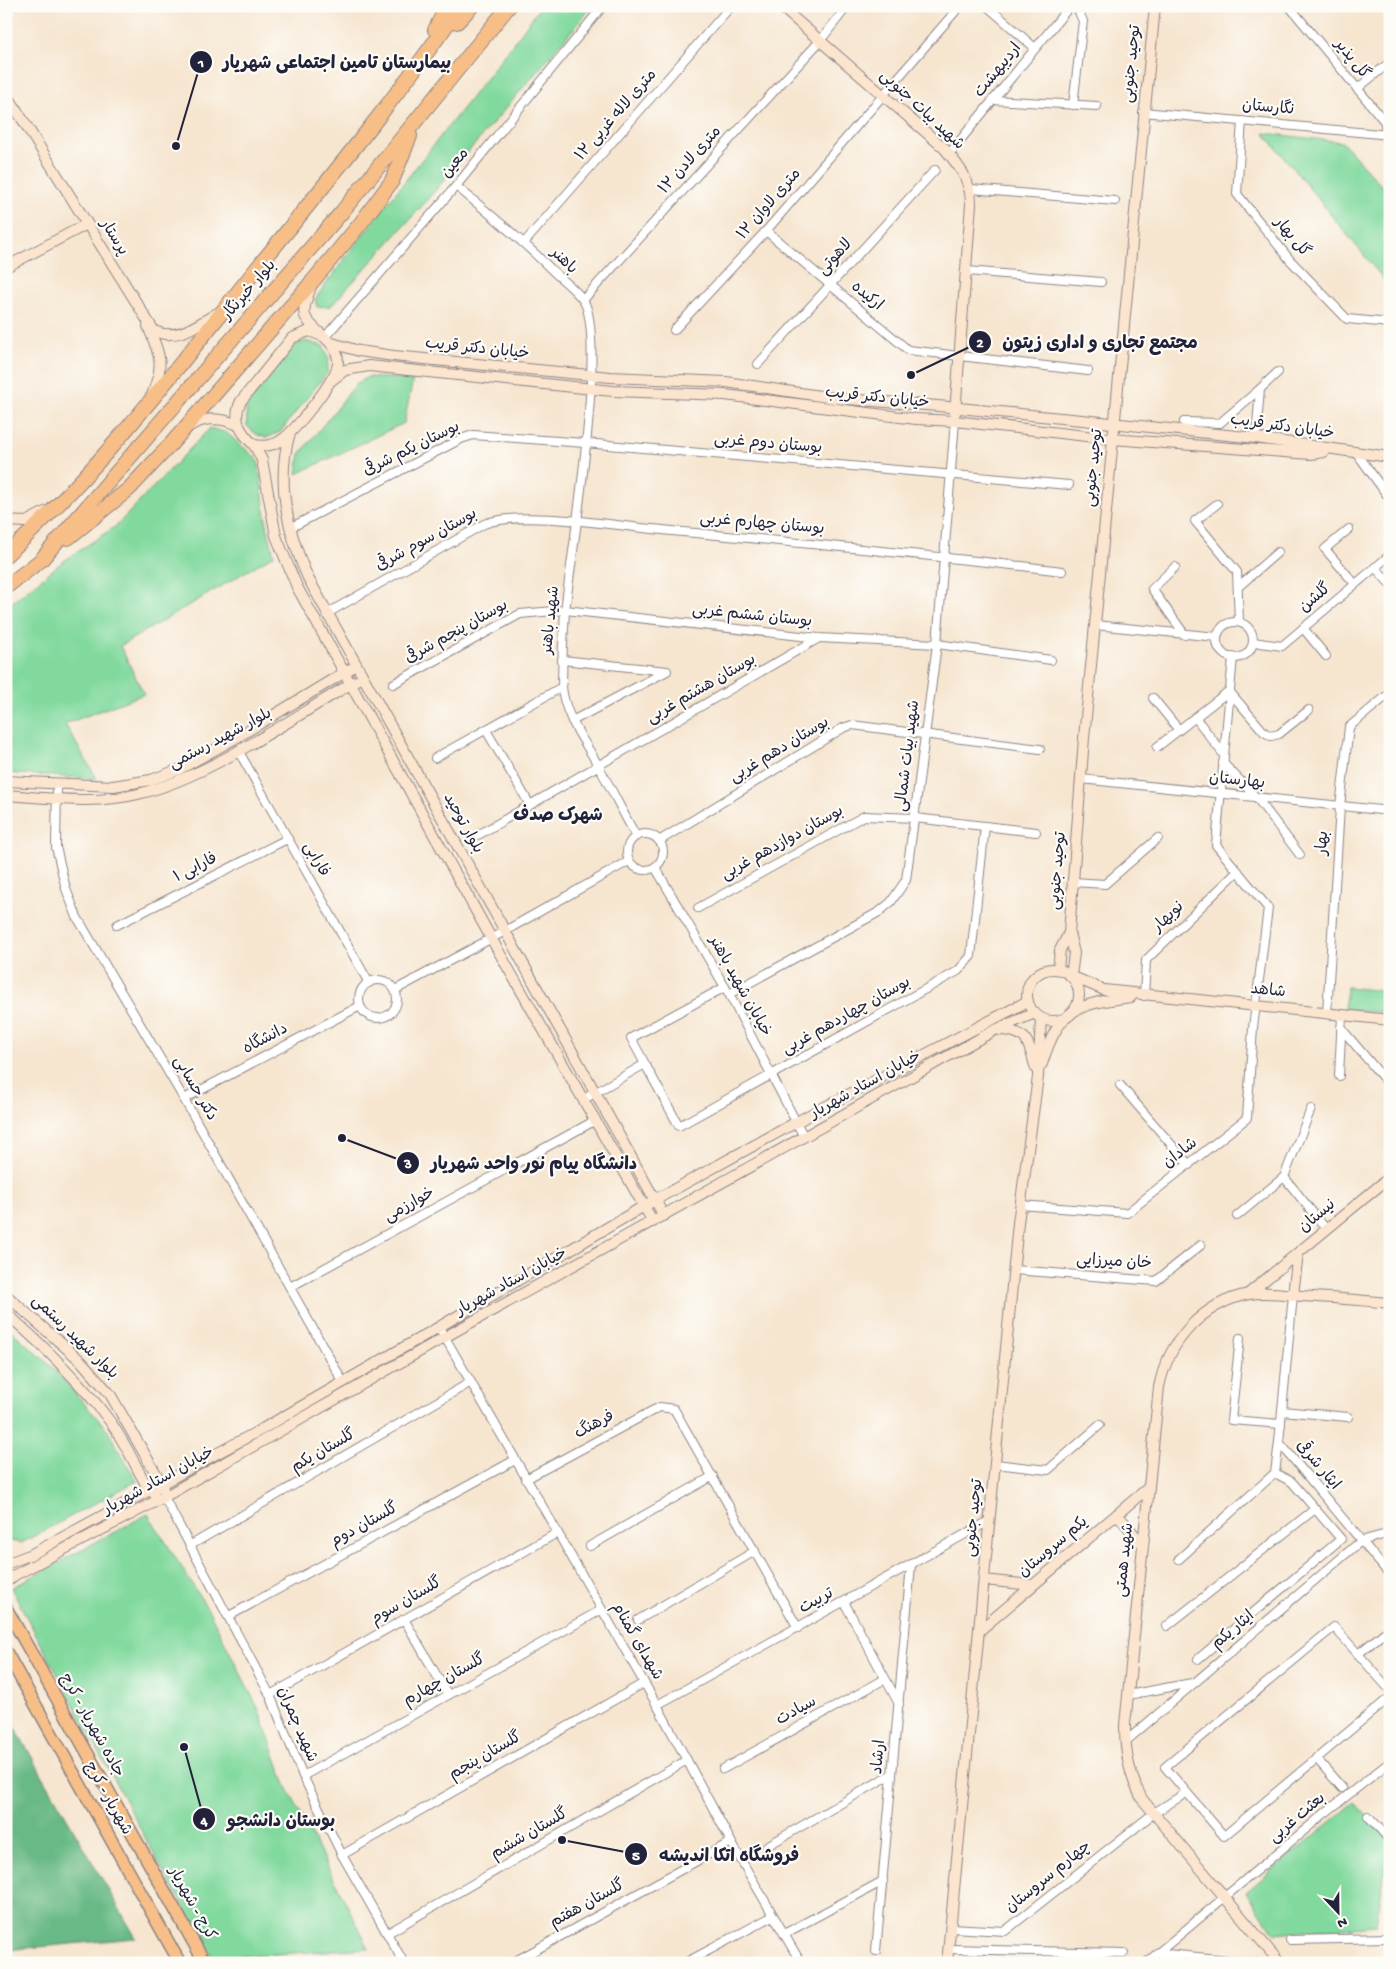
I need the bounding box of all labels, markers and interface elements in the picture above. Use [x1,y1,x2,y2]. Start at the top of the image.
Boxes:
street label: توحید جنوبی [1119,24,1147,104]
street label: گل پذیر [1328,33,1375,84]
street label: اردیبهشت [971,40,1027,102]
callout: بیمارستان تامین اجتماعی شهریار [188,45,462,78]
text: بیمارستان تامین اجتماعی شهریار [221,54,451,75]
text: 1 [197,55,204,73]
street label: ۱۲ متری لاله غربی [572,66,662,166]
street label: شهید بیات جنوبی [875,67,967,155]
street label: نگارستان [1241,94,1295,121]
street label: ۱۲ متری لادن [656,123,726,199]
street label: معین [438,145,474,183]
street label: ۱۲ متری لاوان [734,165,806,245]
street label: گل بهار [1267,211,1316,262]
street label: پرستار [94,215,131,260]
street label: لاهوتی [815,236,857,280]
street label: باهنر [544,243,580,279]
street label: بلوار خبرنگار [216,255,281,326]
street label: ارکیده [846,278,886,316]
callout: مجتمع تجاری و اداری زیتون [968,325,1208,358]
text: مجتمع تجاری و اداری زیتون [1002,334,1198,355]
street label: خیابان دکتر قریب [424,335,530,365]
text: 2 [976,335,984,353]
street label: خیابان دکتر قریب [824,384,930,414]
street label: خیابان دکتر قریب [1229,411,1335,445]
street label: بوستان یکم شرقی [359,415,464,482]
street label: توحید جنوبی [1081,428,1109,508]
street label: بوستان دوم غربی [713,431,823,459]
street label: بوستان سوم شرقی [371,502,481,577]
street label: بوستان چهارم غربی [699,510,825,540]
street label: گلشن [1294,578,1336,618]
street label: شهید باهنر [539,585,565,657]
street label: بوستان پنجم شرقی [400,593,512,669]
street label: بوستان ششم غربی [691,601,813,633]
street label: بوستان هشتم غربی [644,651,760,729]
street label: شهید بیات شمالی [893,699,925,813]
street label: بلوار شهید رستمی [166,705,276,775]
street label: بوستان دهم غربی [727,714,833,788]
street label: بهارستان [1208,770,1266,794]
street label: بلوار توحید [438,790,486,858]
street label: بوستان دوازدهم غربی [718,802,848,886]
district label: شهرک صدف [513,804,603,827]
street label: بهار [1314,830,1334,858]
street label: توحید جنوبی [1046,831,1072,911]
street label: فارابی [298,839,332,881]
street label: فارابی ۱ [171,850,221,888]
street label: نوبهار [1148,898,1189,938]
street label: خیابان شهید باهنر [703,932,774,1040]
street label: بوستان چهاردهم غربی [780,974,914,1060]
street label: شاهد [1250,981,1286,1003]
street label: دانشگاه [239,1018,292,1060]
street label: خیابان استاد شهریار [805,1048,925,1125]
street label: دکتر حسابی [168,1053,220,1125]
street label: شادان [1160,1135,1202,1173]
callout: دانشگاه پیام نور واحد شهریار [395,1146,647,1179]
text: دانشگاه پیام نور واحد شهریار [429,1152,637,1177]
text: 3 [403,1156,412,1174]
street label: خوارزمی [381,1184,439,1228]
street label: نيستان [1296,1196,1340,1238]
street label: خیابان استاد شهریار [451,1245,571,1322]
street label: خان میرزایی [1076,1252,1152,1274]
street label: بلوار شهید رستمی [27,1292,121,1384]
street label: فرهنگ [570,1405,618,1444]
street label: گلستان یکم [287,1423,360,1478]
street label: ایثار شرقی [1291,1435,1346,1495]
street label: خیابان استاد شهریار [98,1444,218,1521]
street label: توحید جنوبی [961,1478,989,1558]
street label: گلستان دوم [326,1497,402,1552]
street label: یکم سروستان [1015,1513,1093,1583]
street label: شهید همتی [1113,1522,1139,1598]
street label: گلستان سوم [367,1571,446,1630]
street label: تربیت [797,1585,838,1619]
street label: شهدای گمنام [606,1598,668,1684]
street label: ایثار یکم [1209,1608,1259,1654]
street label: گلستان چهارم [399,1648,489,1711]
street label: جاده شهریار - کرج [55,1671,127,1781]
street label: شهید چمران [272,1684,320,1766]
street label: سیادت [773,1693,821,1731]
street label: گلستان پنجم [445,1726,526,1785]
street label: ارشاد [869,1739,891,1775]
street label: شهریار - کرج [79,1759,135,1839]
street label: بعثت غربی [1266,1790,1330,1848]
callout: بوستان دانشجو [192,1803,345,1836]
street label: گلستان ششم [486,1803,572,1865]
text: بوستان دانشجو [226,1812,335,1833]
text: 4 [199,1813,208,1831]
callout: فروشگاه اتکا اندیشه [624,1838,809,1871]
street label: چهارم سروستان [1002,1838,1096,1918]
text: فروشگاه اتکا اندیشه [659,1844,799,1868]
text: 5 [632,1848,640,1866]
street label: کرج - شهریار [162,1862,219,1944]
street label: گلستان هفتم [546,1874,629,1933]
north arrow [1314,1886,1364,1936]
text: N [1335,1912,1349,1931]

